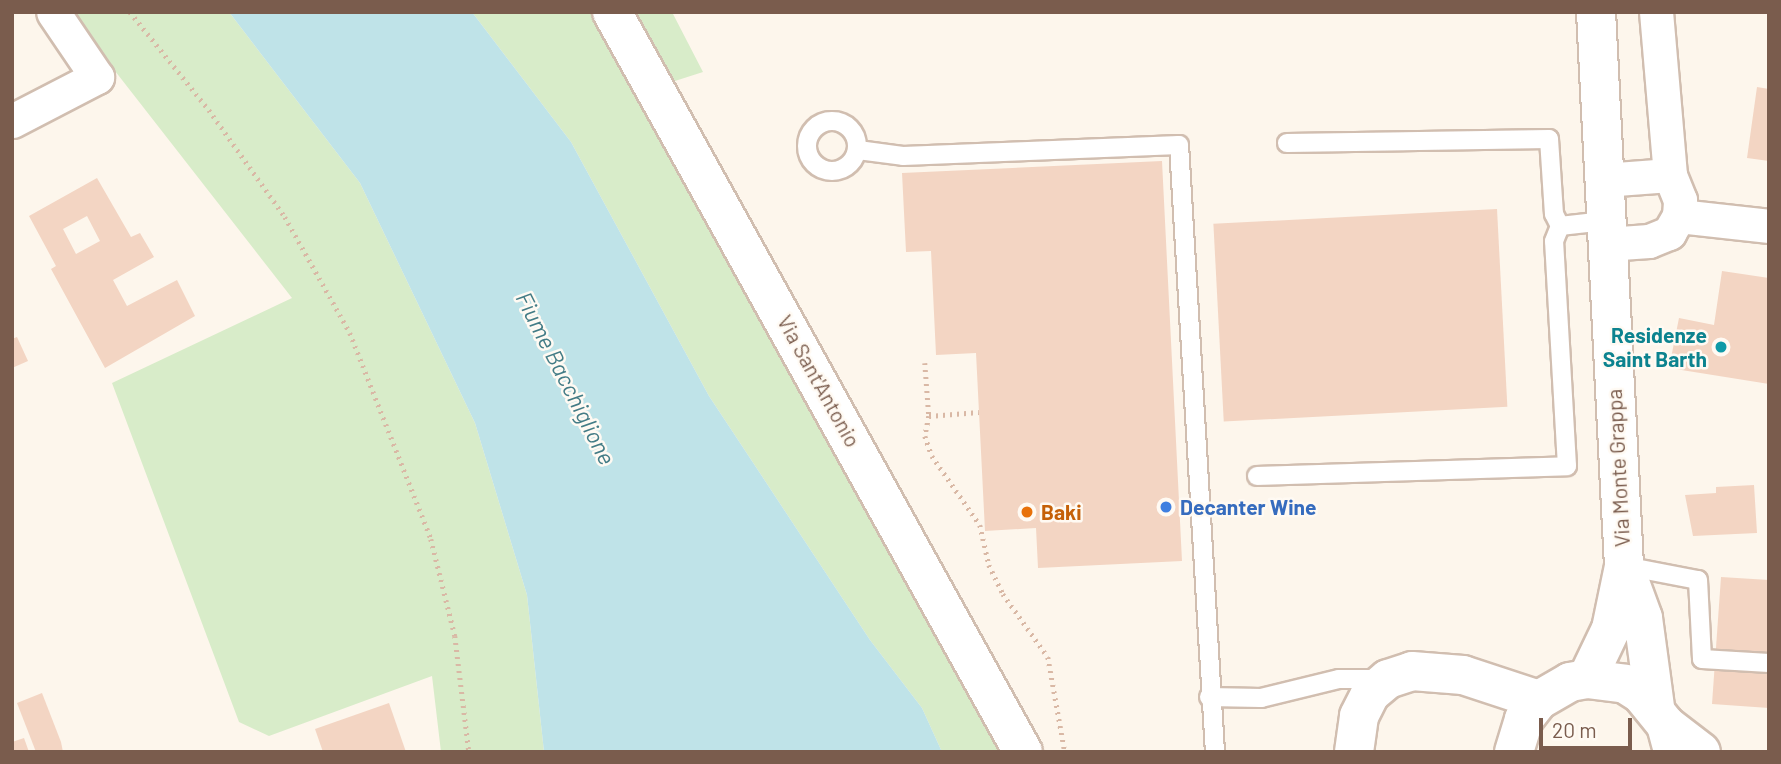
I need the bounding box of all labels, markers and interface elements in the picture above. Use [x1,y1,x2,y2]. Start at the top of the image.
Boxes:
water label: Fiume Bacchiglione [511,287,621,469]
street label: Via Sant'Antonio [772,311,866,451]
place label: Residenze Saint Barth [1603,322,1707,372]
marker: Residenze Saint Barth [1713,339,1729,355]
street label: Via Monte Grappa [1601,388,1635,548]
place label: Decanter Wine [1180,494,1316,520]
place label: Baki [1041,499,1082,525]
marker: Decanter Wine [1158,499,1174,515]
marker: Baki [1019,504,1035,520]
scale bar [1543,704,1636,748]
text: 20 m [1552,717,1597,742]

